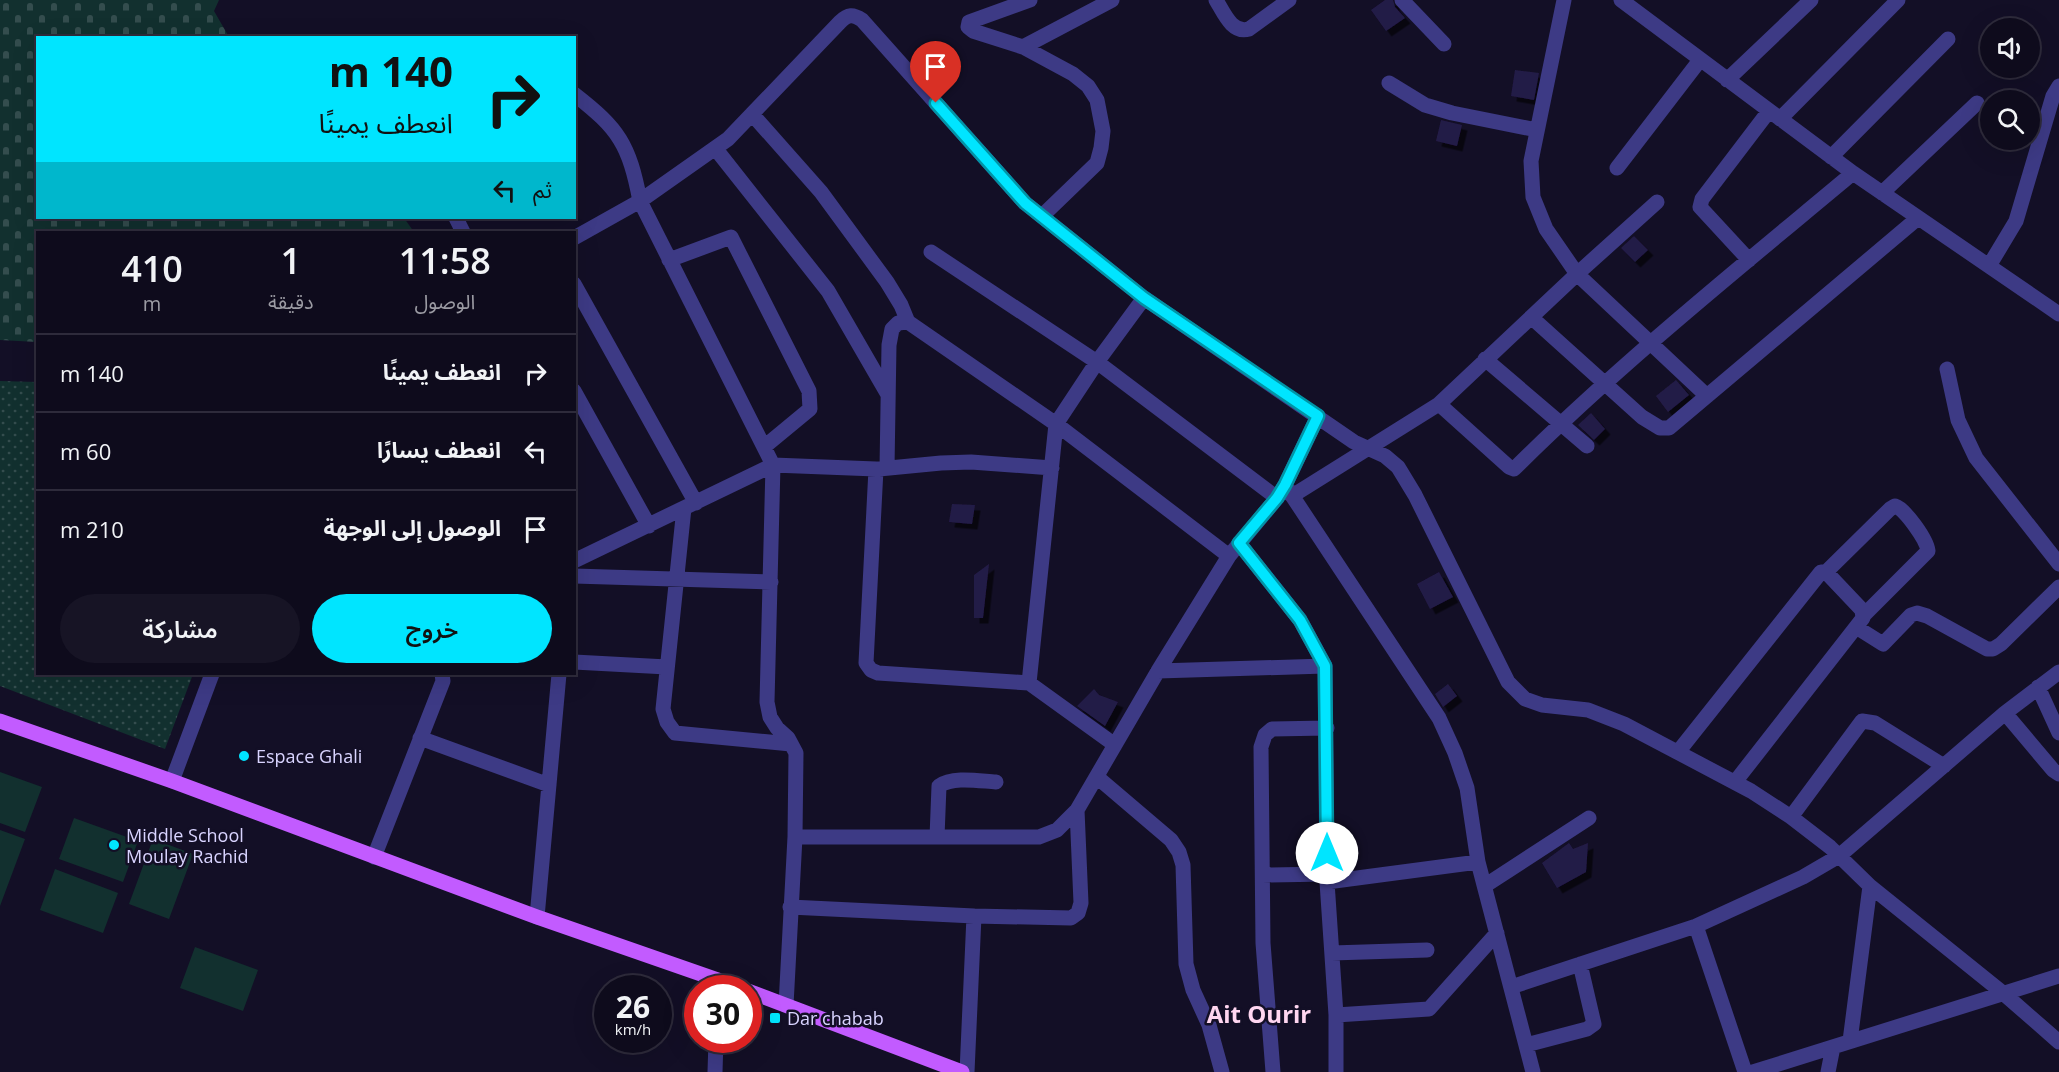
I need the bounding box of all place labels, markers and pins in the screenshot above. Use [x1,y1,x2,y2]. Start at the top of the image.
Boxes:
pin [910,41,961,103]
place label: Espace Ghali [256,744,362,768]
marker: Espace Ghali [237,749,251,763]
place label: Middle School Moulay Rachid [126,823,249,868]
marker: Middle School Moulay Rachid [107,838,121,852]
place label: Dar chabab [787,1006,884,1030]
marker: Dar chabab [768,1011,782,1025]

